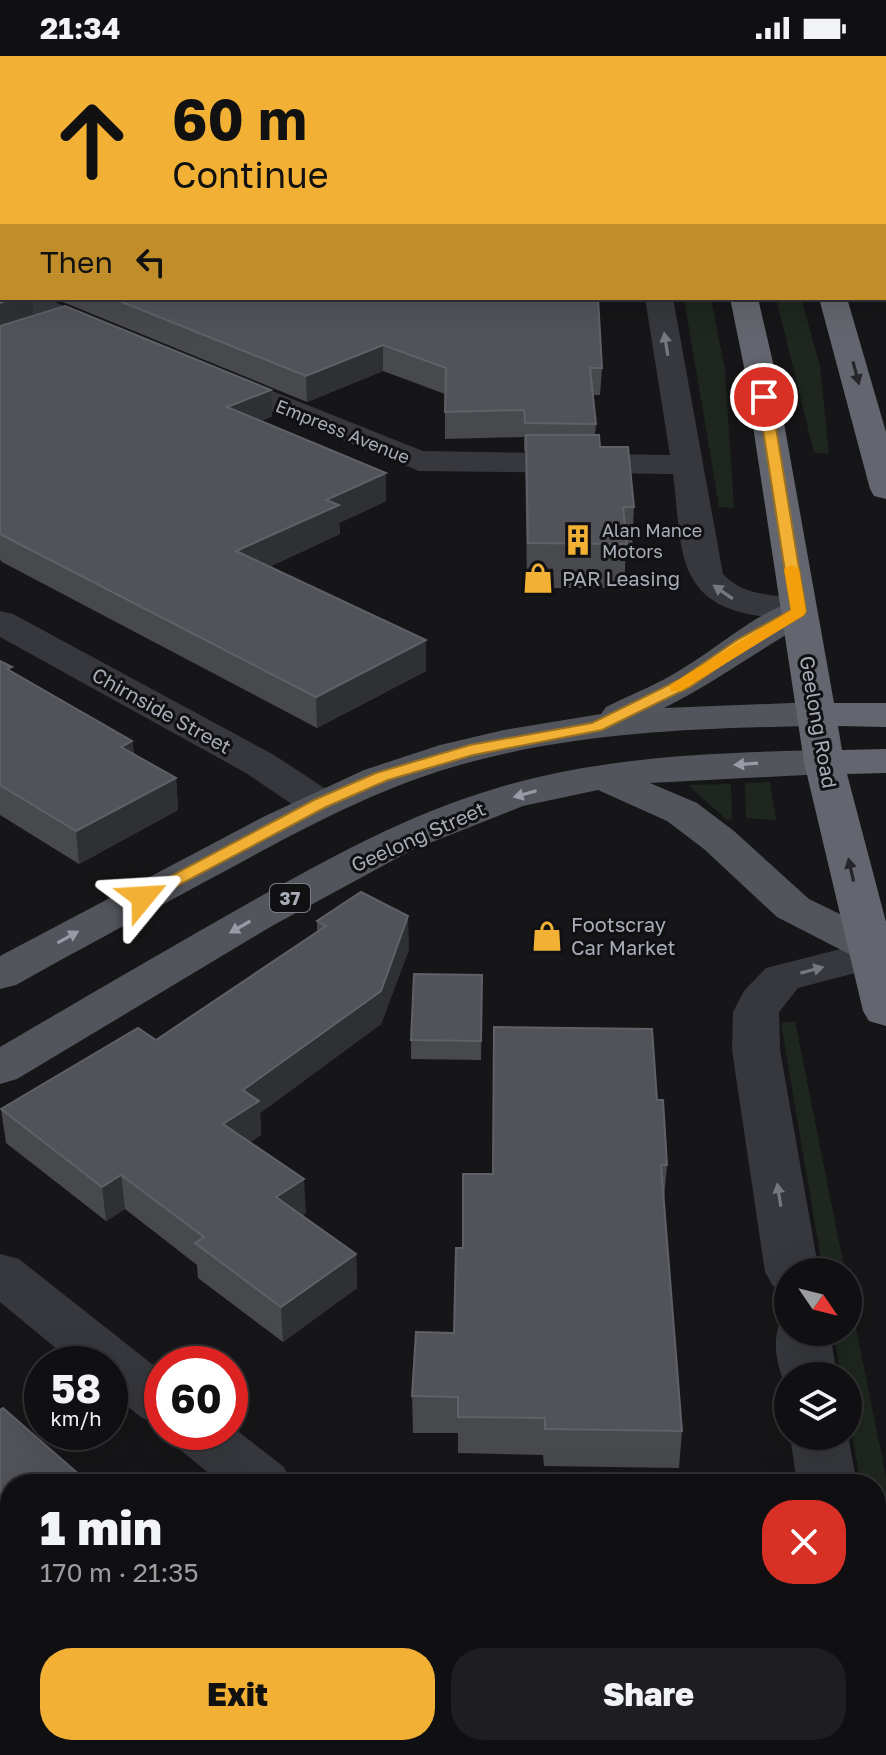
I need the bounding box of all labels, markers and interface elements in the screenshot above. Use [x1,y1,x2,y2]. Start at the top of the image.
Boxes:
text: 21:34 [40,10,120,46]
text: 60 m [172,85,307,152]
icon: ahead [40,88,144,192]
text: Continue [172,153,329,196]
icon: left [129,240,173,284]
text: Then [40,244,113,280]
one-way arrow [660,331,672,356]
one-way arrow [850,360,862,385]
pin [730,363,798,431]
icon: arrive [742,375,786,419]
street label: Empress Avenue [273,394,413,468]
place label: Alan Mance Motors [602,519,702,562]
building icon: Alan Mance Motors [561,523,595,557]
shop icon: PAR Leasing [521,561,555,595]
place label: PAR Leasing [562,566,680,590]
one-way arrow [712,584,734,600]
street label: Geelong Road [796,654,842,790]
street label: Chirnside Street [88,662,236,758]
one-way arrow [733,758,758,771]
one-way arrow [513,788,537,801]
street label: Geelong Street [347,796,489,876]
position arrow [101,855,185,939]
one-way arrow [844,857,856,882]
road number: 37 [270,884,310,912]
place label: Footscray Car Market [571,912,676,959]
shop icon: Footscray Car Market [530,919,564,953]
one-way arrow [228,920,251,934]
one-way arrow [57,930,79,944]
one-way arrow [800,964,825,976]
one-way arrow [773,1182,785,1207]
north arrow [774,1258,862,1346]
map controls [774,1258,862,1450]
speed limit sign: 60 [144,1346,248,1450]
button: layers [774,1362,862,1450]
text: 58 [51,1364,101,1412]
text: km/h [51,1406,101,1430]
text: 1 min [40,1498,162,1556]
button: close [762,1500,846,1584]
text: 170 m · 21:35 [40,1557,199,1588]
button: Exit [40,1648,435,1740]
button: Share [451,1648,846,1740]

